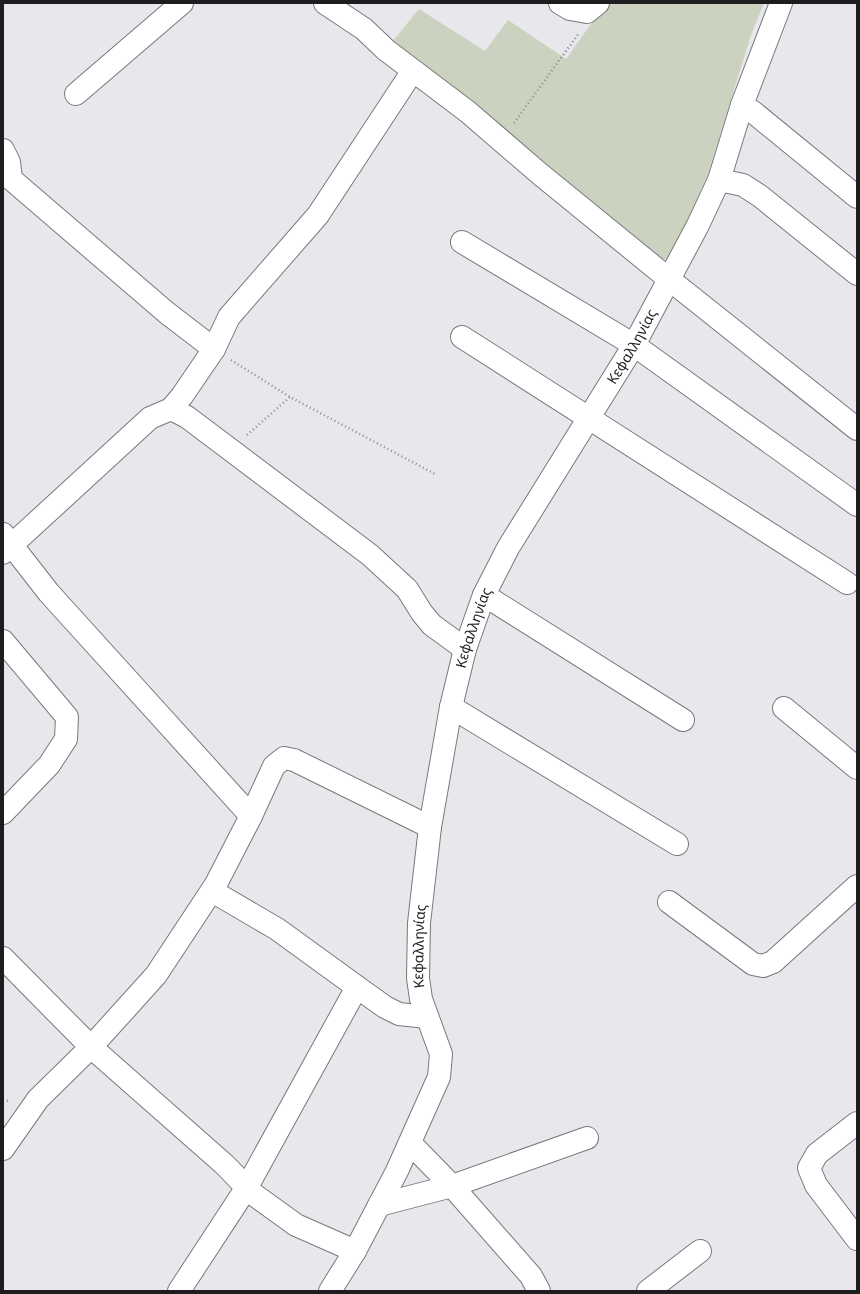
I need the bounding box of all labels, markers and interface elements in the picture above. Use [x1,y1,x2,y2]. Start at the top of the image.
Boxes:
street label: Κεφαλληνίας [602,305,661,387]
street label: Κεφαλληνίας [451,584,495,670]
street label: Κεφαλληνίας [408,903,430,990]

